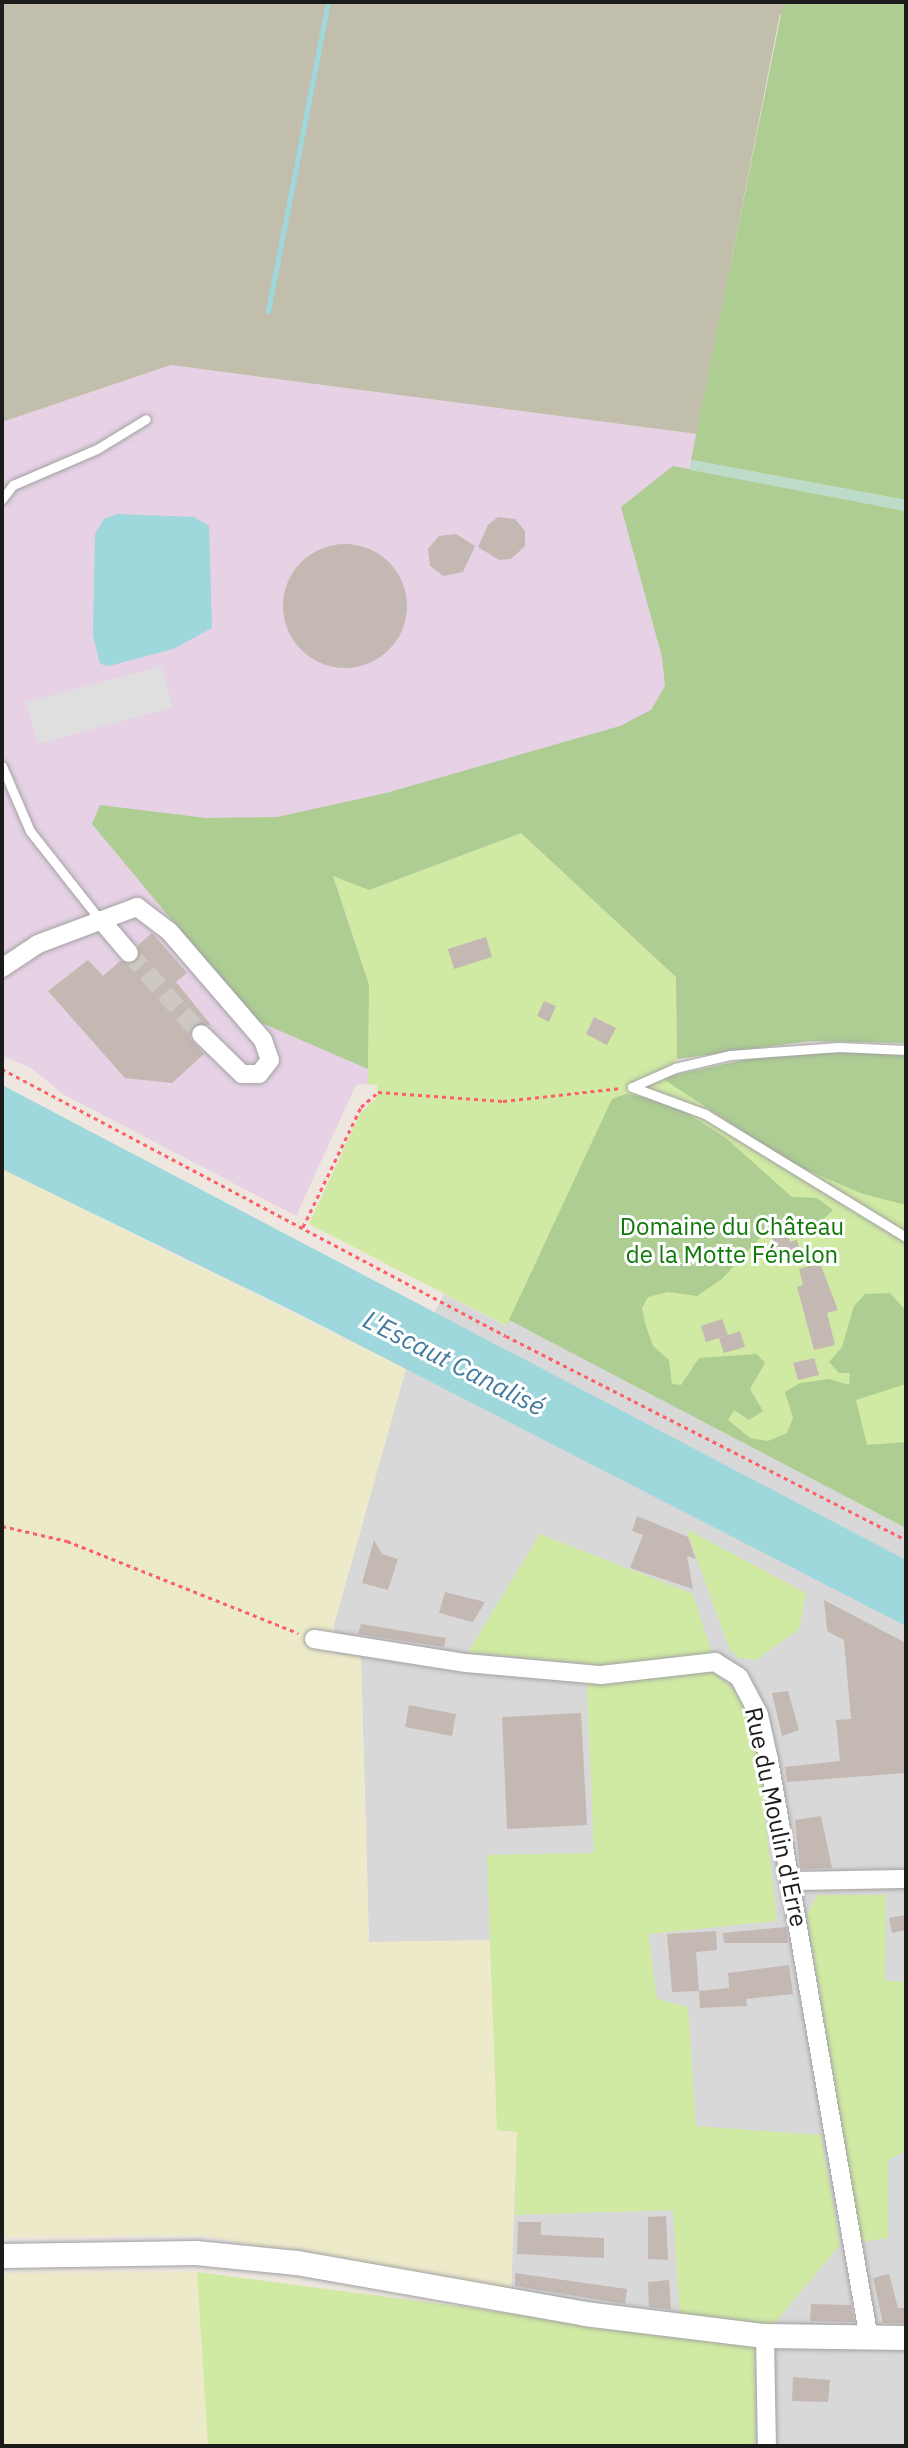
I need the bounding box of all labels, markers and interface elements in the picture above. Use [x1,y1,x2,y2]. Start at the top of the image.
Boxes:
park label: Domaine du Château de la Motte Fénelon [620,1213,844,1269]
water label: L'Escaut Canalisé [358,1304,550,1422]
street label: Rue du Moulin d'Erre [739,1705,813,1929]

